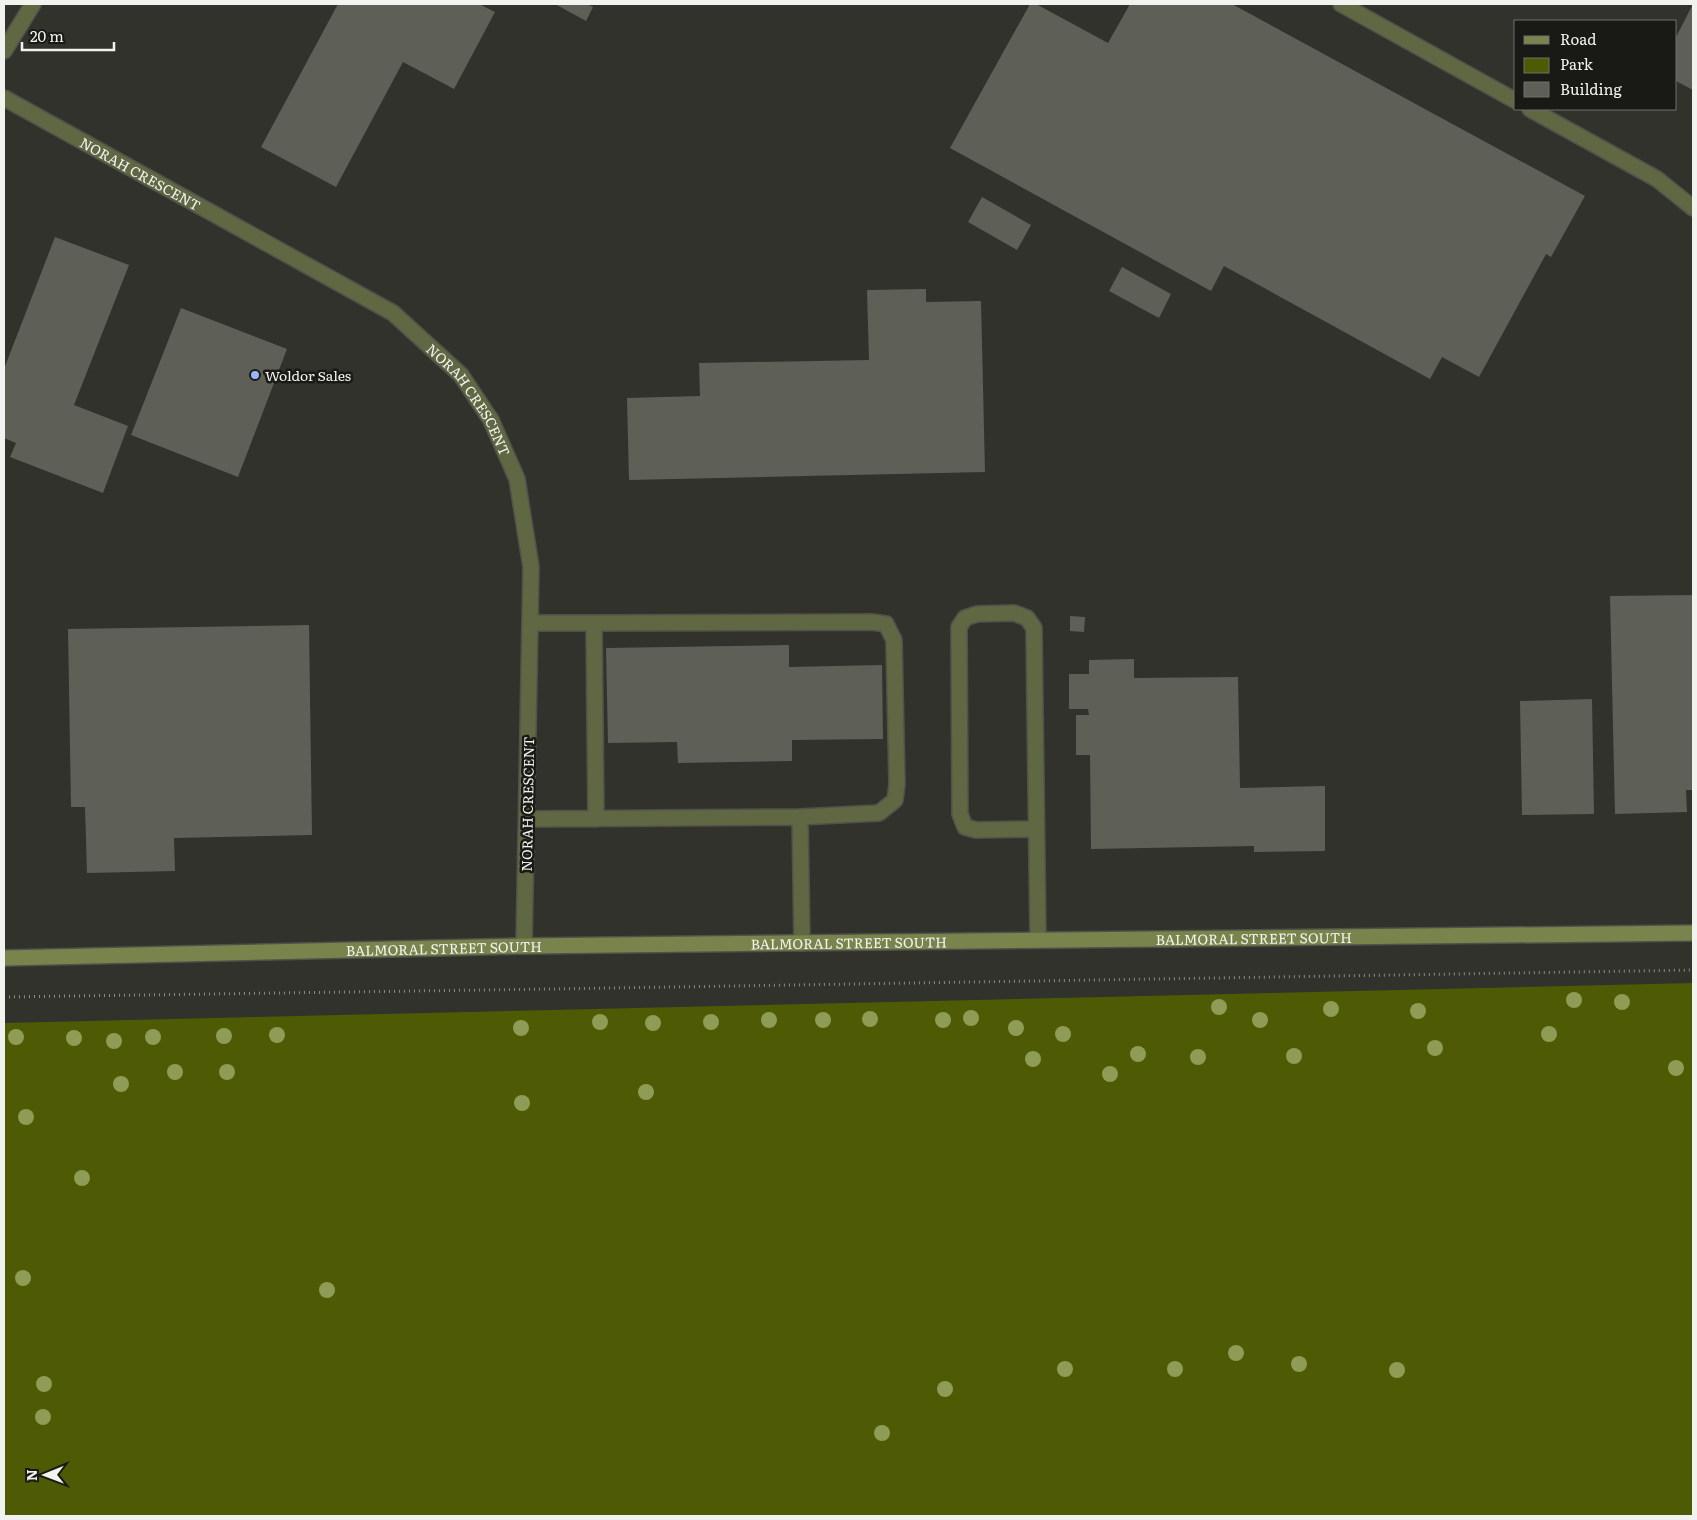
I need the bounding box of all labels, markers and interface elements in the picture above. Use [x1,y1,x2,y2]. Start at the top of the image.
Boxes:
scale bar [22,20,115,52]
legend [1514,20,1677,110]
text: 20 m [30,24,64,47]
text: Road [1560,27,1596,50]
text: Park [1560,52,1594,75]
text: Building [1560,77,1622,100]
street label: NORAH CRESCENT [77,132,205,215]
street label: NORAH CRESCENT [422,339,515,459]
place label: Woldor Sales [265,365,351,385]
marker: Woldor Sales [249,369,261,381]
street label: NORAH CRESCENT [516,736,538,872]
street label: BALMORAL STREET SOUTH [1156,927,1352,949]
street label: BALMORAL STREET SOUTH [751,931,947,953]
street label: BALMORAL STREET SOUTH [346,936,542,960]
north arrow [20,1450,70,1500]
text: N [21,1469,41,1481]

